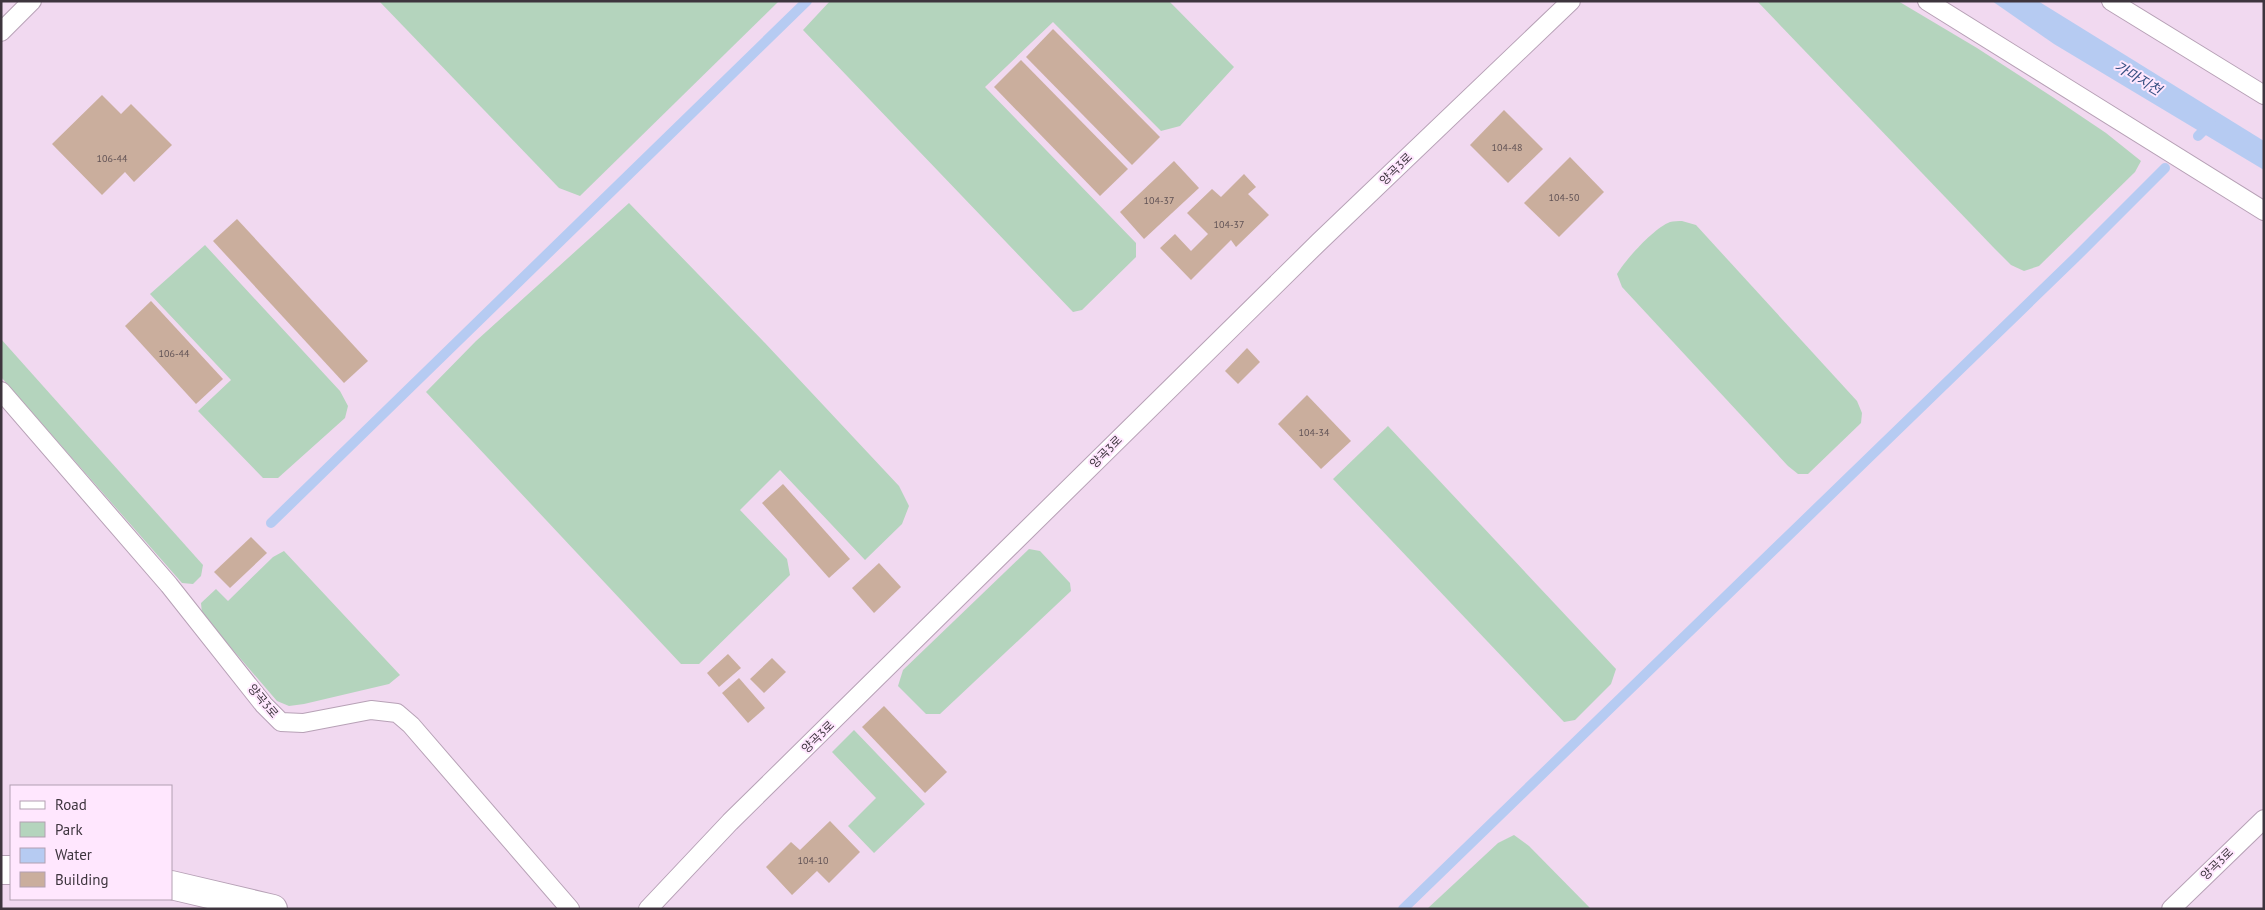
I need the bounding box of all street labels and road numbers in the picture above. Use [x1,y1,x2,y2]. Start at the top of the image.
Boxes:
street label: 양곡3로 [1376,149,1415,188]
street label: 양곡3로 [1086,432,1125,471]
street label: 양곡3로 [245,681,282,721]
street label: 양곡3로 [798,717,837,756]
street label: 양곡3로 [2197,844,2236,883]

